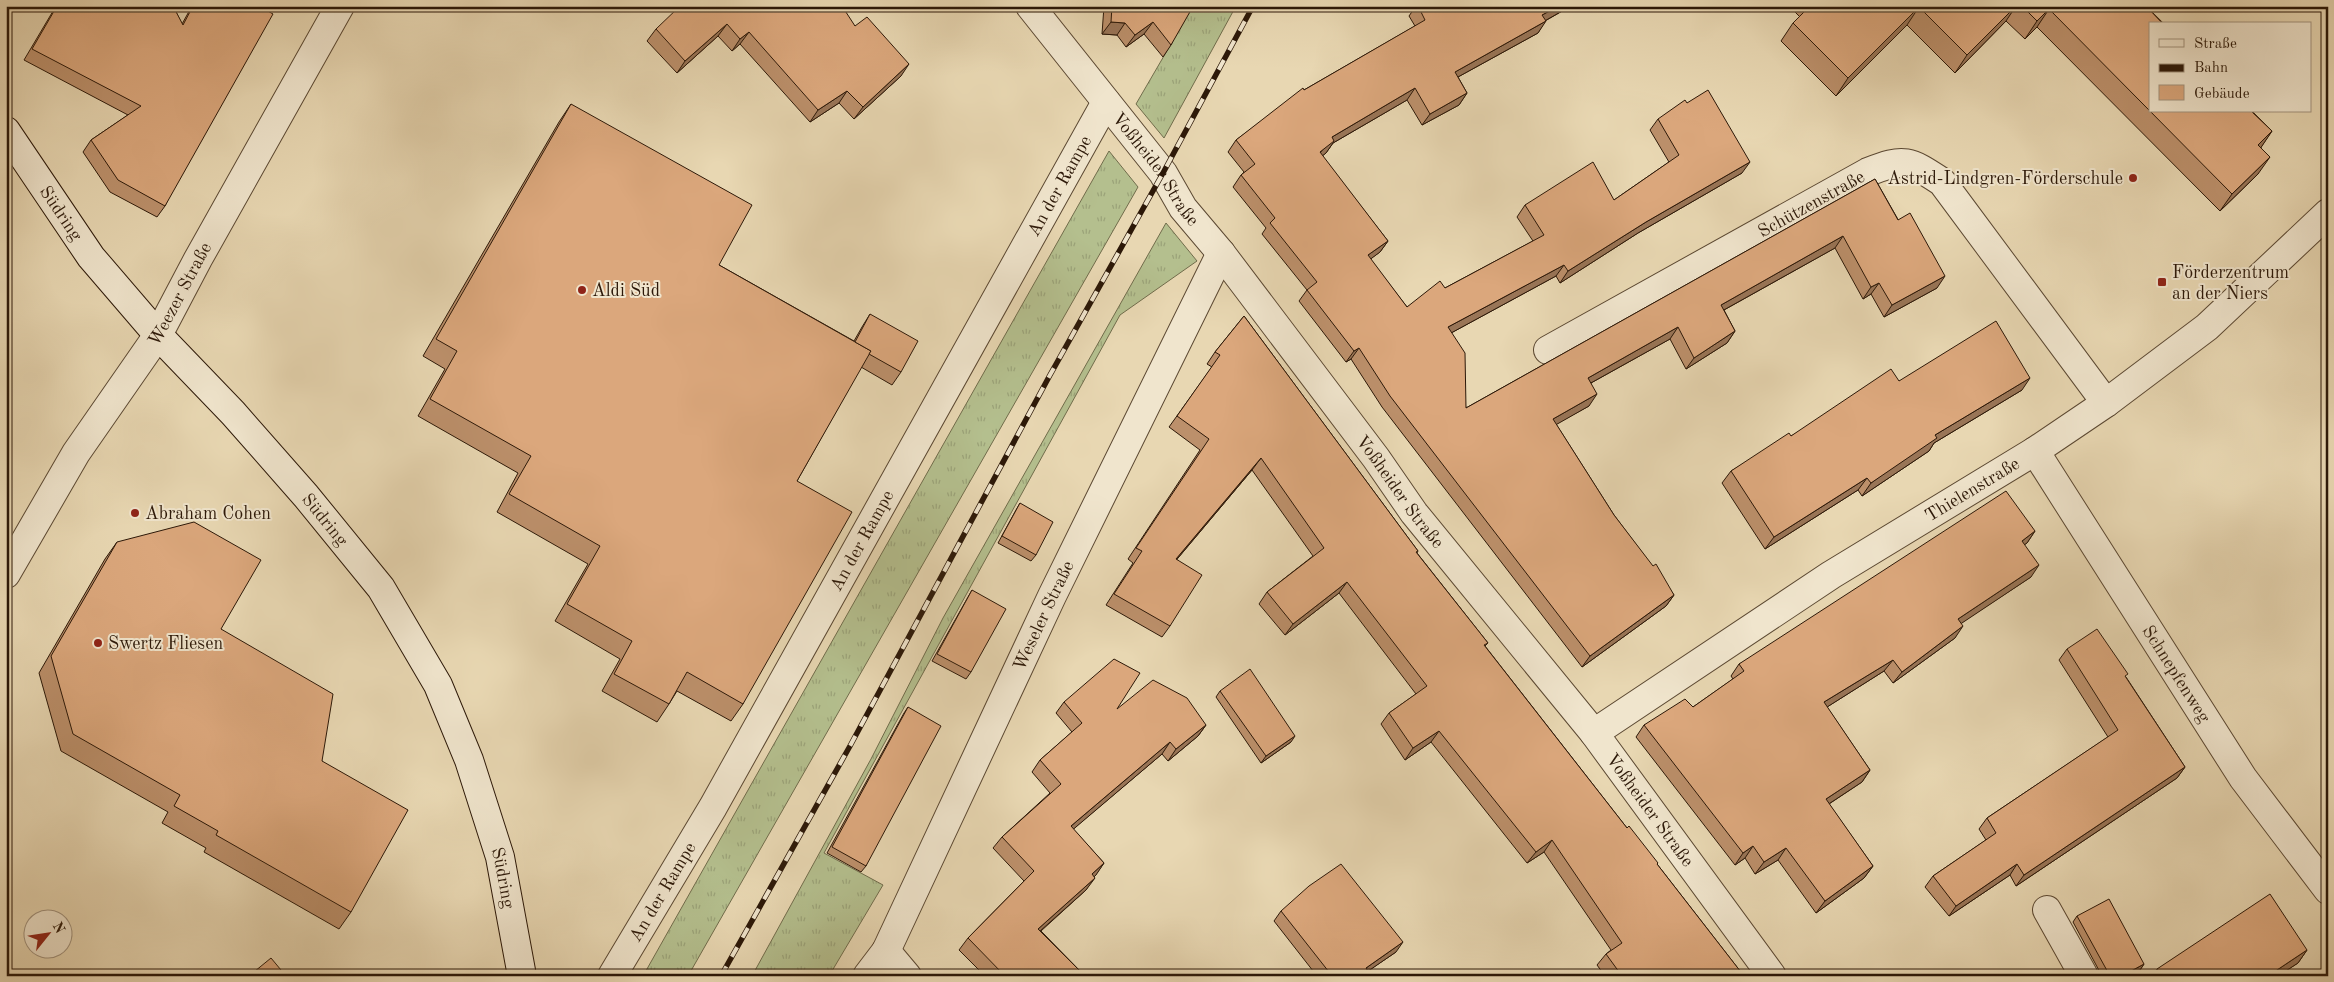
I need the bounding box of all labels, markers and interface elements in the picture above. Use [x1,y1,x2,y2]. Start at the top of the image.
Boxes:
legend [2149,22,2312,112]
text: Straße [2194,37,2237,52]
text: Bahn [2194,61,2228,76]
text: Gebäude [2194,87,2250,102]
street label: Voßheider Straße [1108,109,1202,230]
street label: An der Rampe [1025,133,1095,240]
street label: Schützenstraße [1755,168,1868,241]
place label: Astrid-Lindgren-Förderschule [1887,170,2123,188]
marker: Astrid-Lindgren-Förderschule [2127,172,2139,184]
street label: Südring [36,183,85,245]
street label: Weezer Straße [145,240,215,349]
place label: Förderzentrum an der Niers [2172,264,2289,303]
marker: Förderzentrum an der Niers [2156,276,2168,288]
place label: Aldi Süd [592,282,660,300]
marker: Aldi Süd [576,284,588,296]
street label: Voßheider Straße [1352,432,1447,552]
street label: Thielenstraße [1922,455,2023,526]
street label: An der Rampe [827,488,898,594]
street label: Südring [298,491,351,550]
place label: Abraham Cohen [145,505,271,523]
marker: Abraham Cohen [129,507,141,519]
street label: Weseler Straße [1011,558,1078,673]
street label: Schnepfenweg [2138,623,2213,726]
place label: Swertz Fliesen [108,635,223,653]
marker: Swertz Fliesen [92,637,104,649]
street label: Voßheider Straße [1602,751,1697,870]
street label: An der Rampe [627,840,700,945]
street label: Südring [488,845,517,910]
north arrow [22,910,72,960]
text: N [50,920,67,936]

